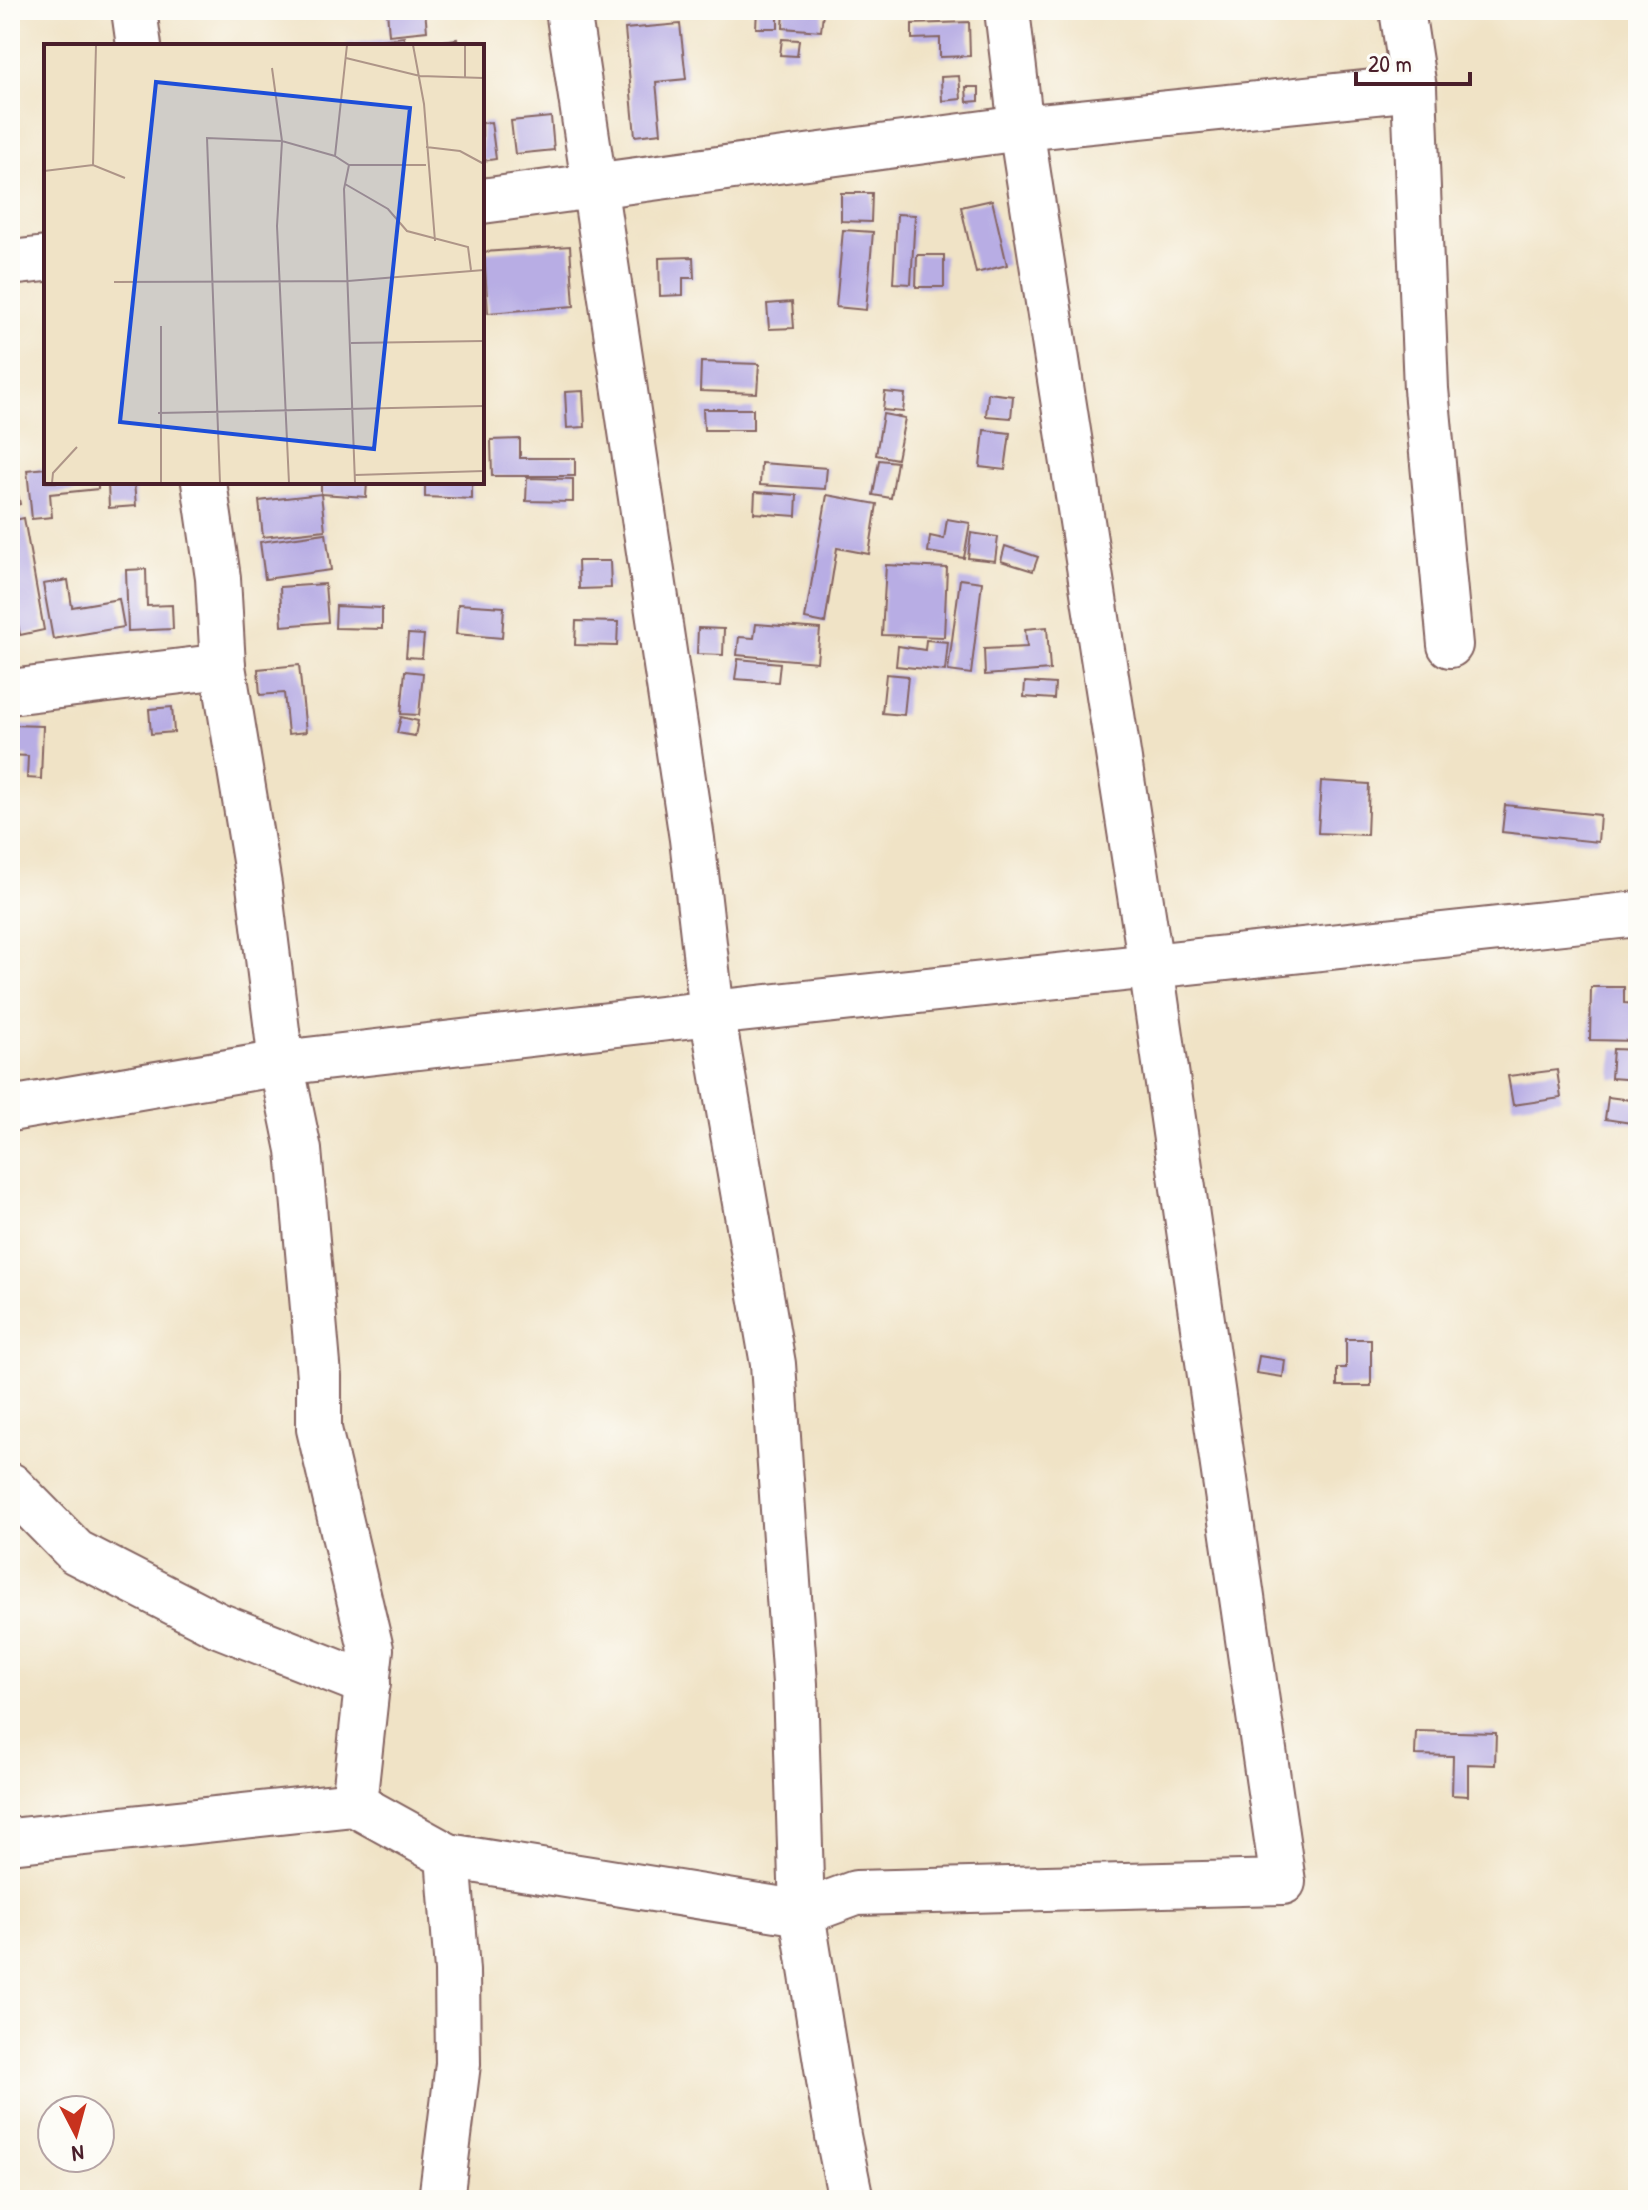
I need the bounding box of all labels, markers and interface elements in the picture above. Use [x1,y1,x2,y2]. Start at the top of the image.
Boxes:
scale bar [1356,36,1470,86]
inset map [44,44,484,484]
text: 20 m [1368,47,1412,79]
north arrow [36,2094,116,2174]
text: N [70,2138,85,2169]

